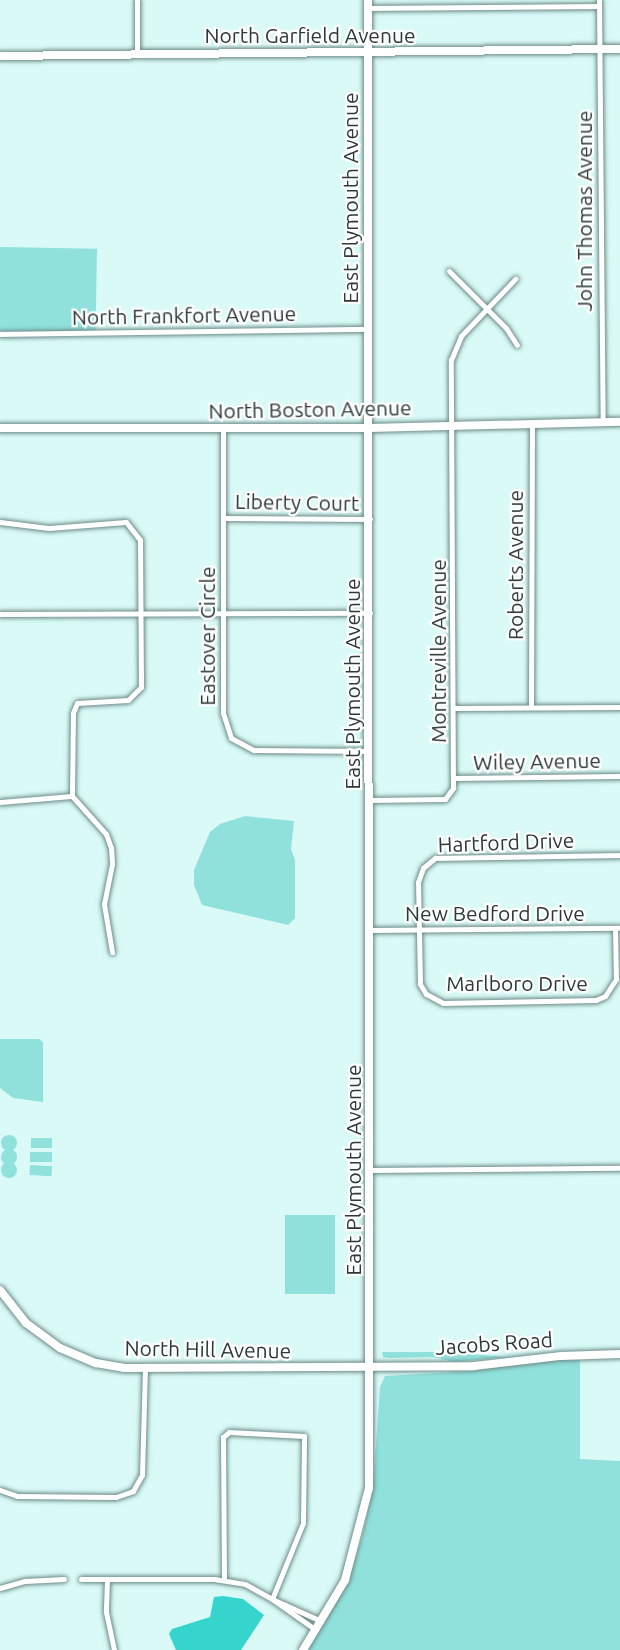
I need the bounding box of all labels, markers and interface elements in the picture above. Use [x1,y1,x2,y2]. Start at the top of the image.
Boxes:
street label: North Garfield Avenue [204,22,416,48]
street label: East Plymouth Avenue [337,92,363,304]
street label: John Thomas Avenue [571,111,597,311]
street label: North Frankfort Avenue [72,300,296,330]
street label: North Boston Avenue [208,395,412,423]
street label: Liberty Court [235,488,359,516]
street label: Roberts Avenue [502,490,528,640]
street label: Montreville Avenue [425,559,451,743]
street label: Eastover Circle [194,566,220,706]
street label: East Plymouth Avenue [339,578,365,790]
street label: Wiley Avenue [473,747,601,775]
street label: Hartford Drive [437,827,575,857]
street label: New Bedford Drive [405,900,585,926]
street label: Marlboro Drive [446,970,588,996]
street label: East Plymouth Avenue [340,1064,366,1276]
street label: Jacobs Road [434,1326,554,1360]
street label: North Hill Avenue [124,1335,292,1363]

